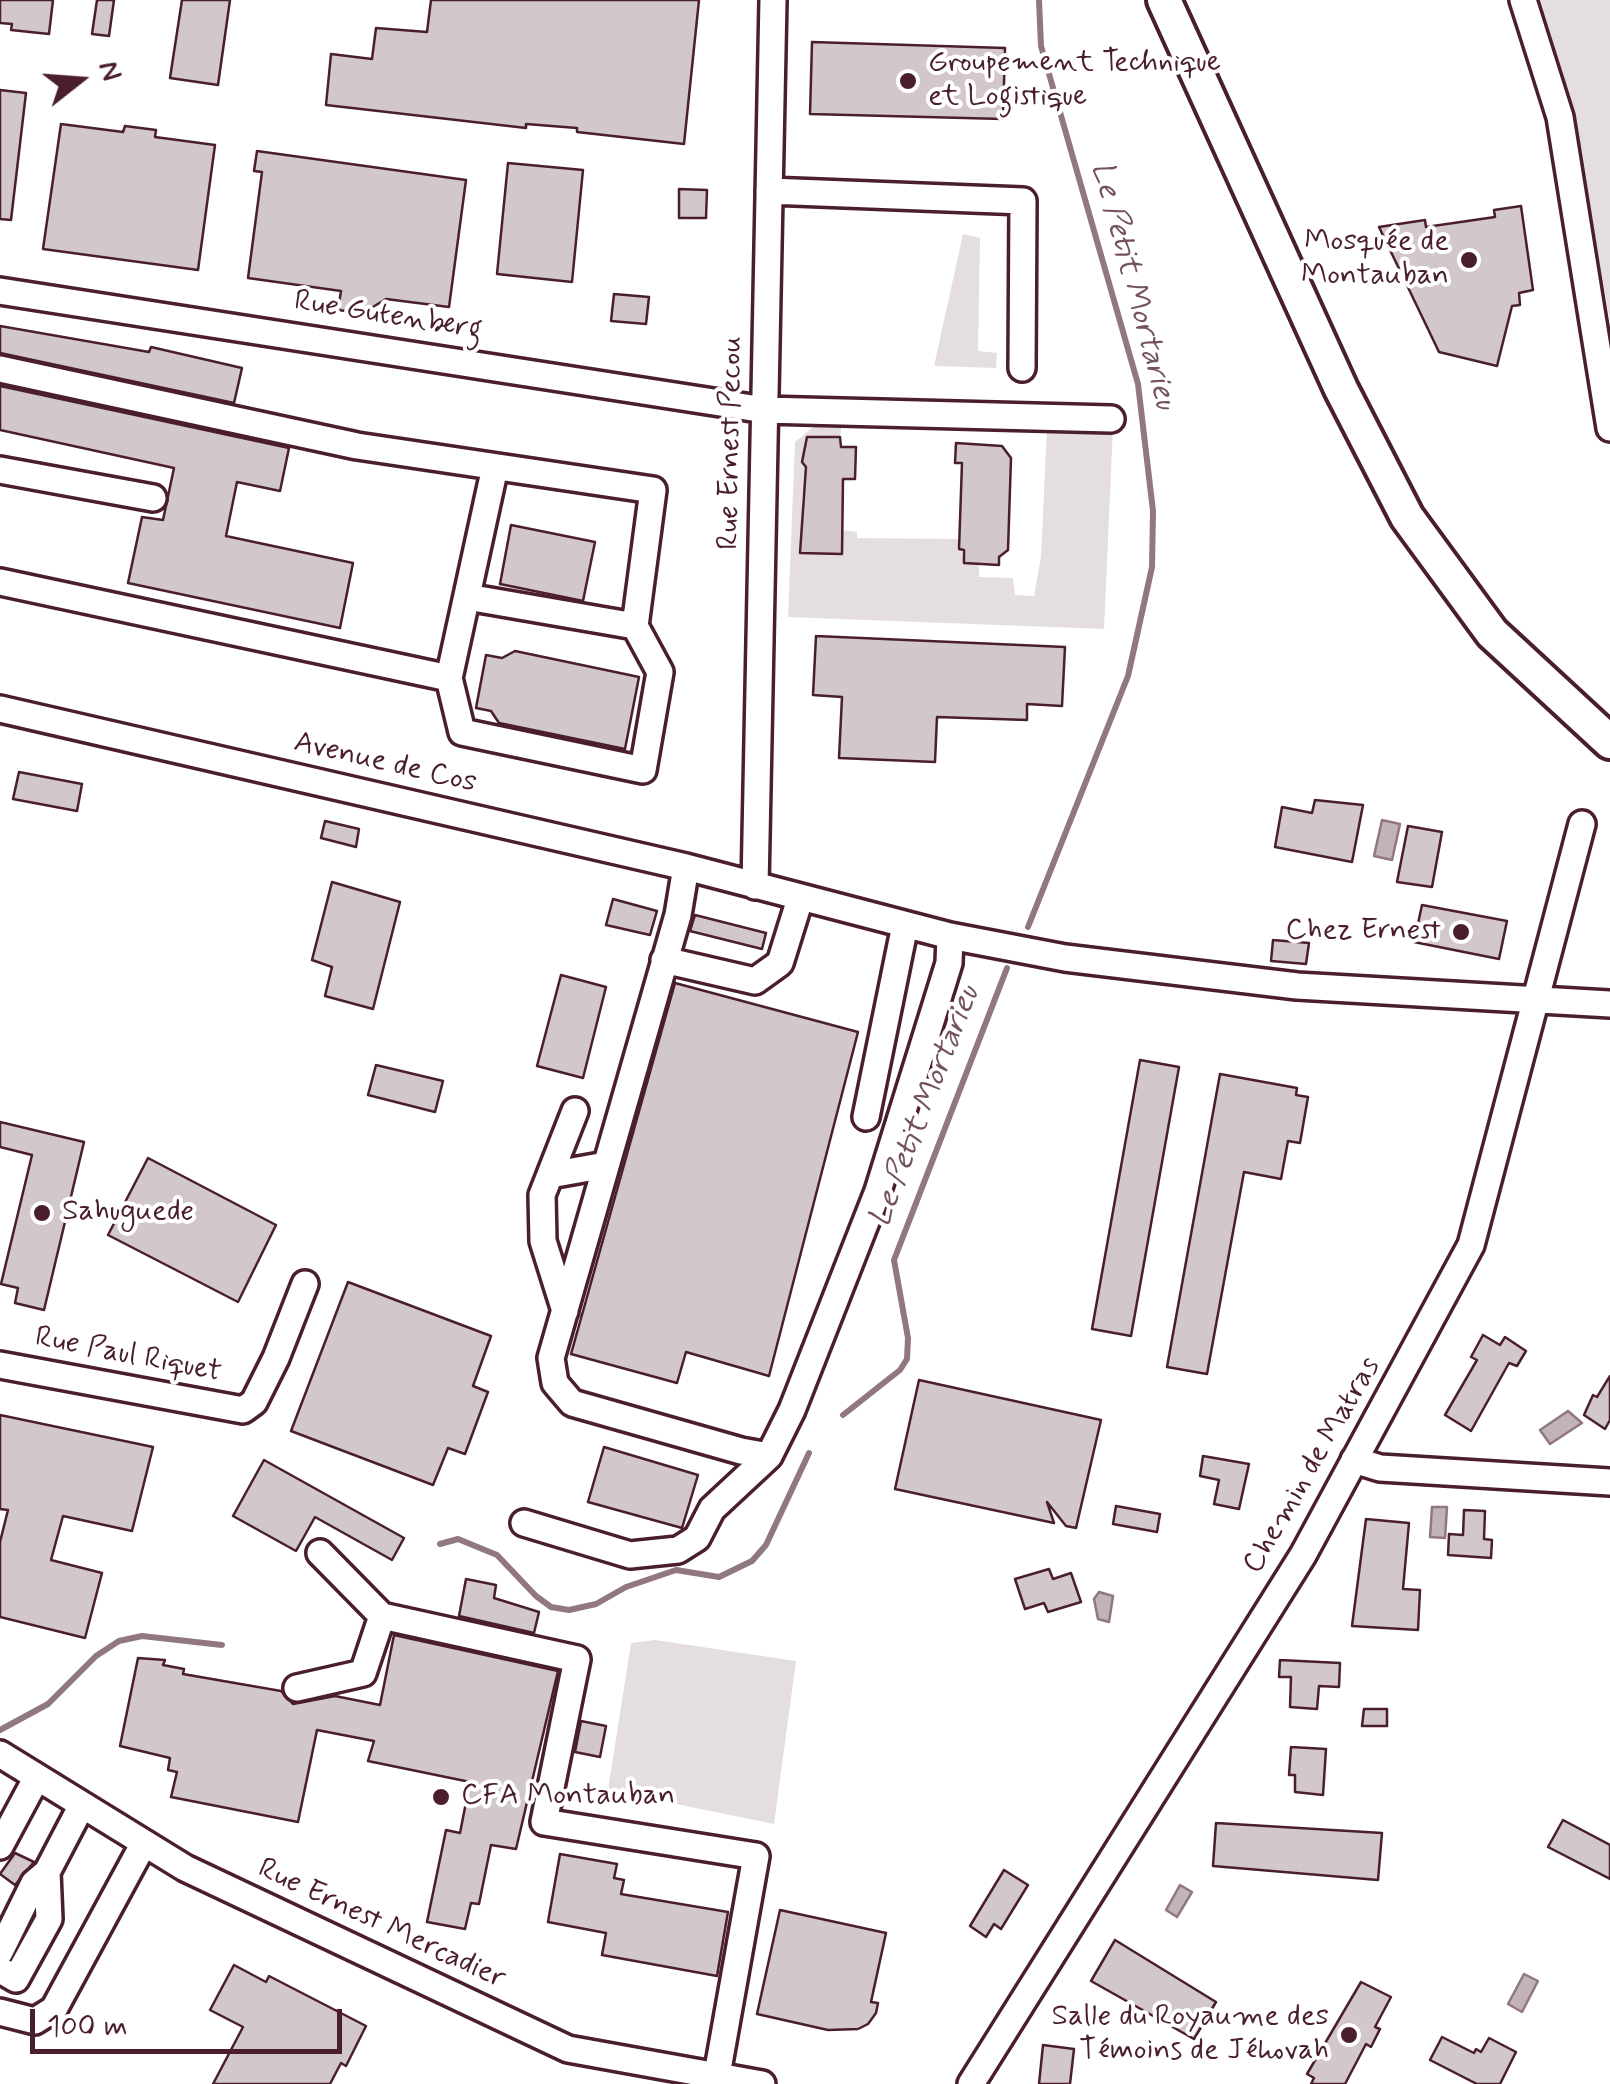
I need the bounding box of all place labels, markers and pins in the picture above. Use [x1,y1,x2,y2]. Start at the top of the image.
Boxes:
place label: Groupement Technique et Logistique [928,46,1221,116]
marker: Groupement Technique et Logistique [897,70,919,92]
place label: Mosquée de Montauban [1301,225,1449,296]
marker: Mosquée de Montauban [1458,249,1480,271]
place label: Chez Ernest [1285,914,1441,950]
marker: Chez Ernest [1450,921,1472,943]
place label: Sahuguede [62,1195,194,1231]
marker: Sahuguede [31,1202,53,1224]
place label: CFA Montauban [461,1779,675,1815]
marker: CFA Montauban [430,1786,452,1808]
place label: Salle du Royaume des Témoins de Jéhovah [1051,2000,1329,2070]
marker: Salle du Royaume des Témoins de Jéhovah [1338,2024,1360,2046]

